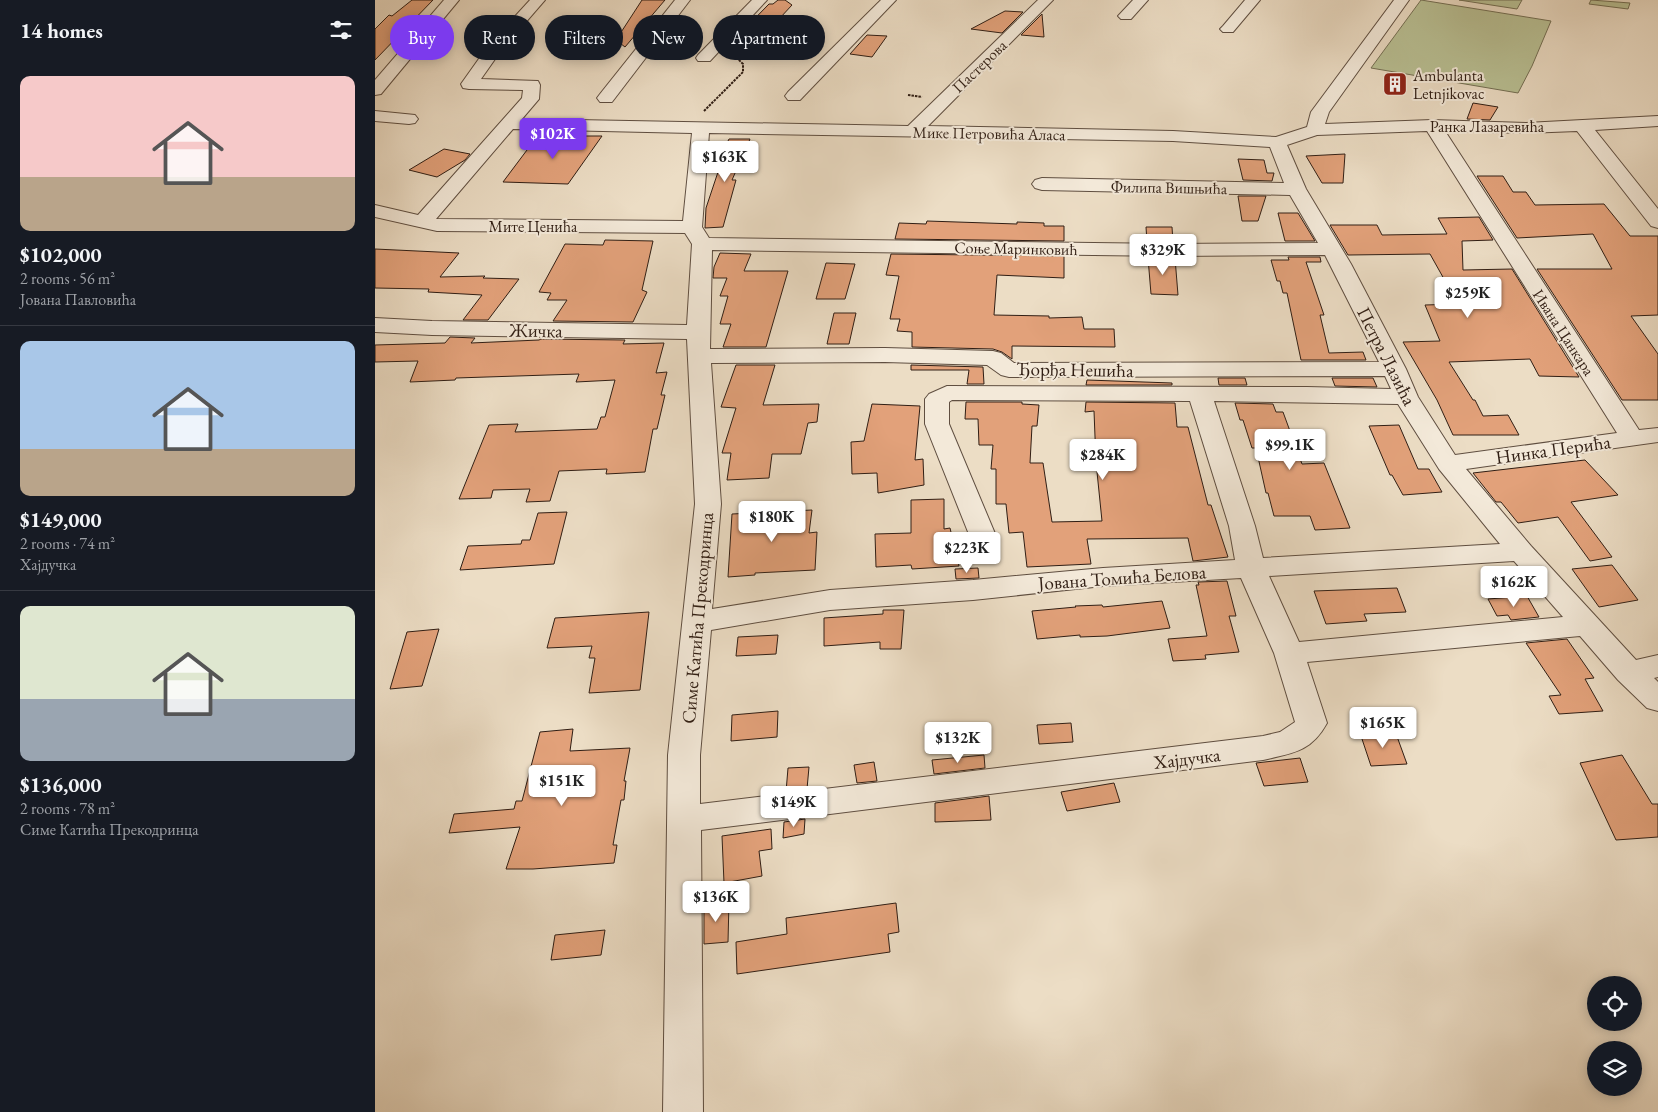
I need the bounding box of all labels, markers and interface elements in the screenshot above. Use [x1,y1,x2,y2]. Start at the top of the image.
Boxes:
chip: Buy [390,15,454,60]
chip: Rent [464,15,535,60]
chip: Filters [545,15,623,60]
chip: New [633,15,703,60]
chip: Apartment [713,15,825,60]
icon: filters [327,16,355,44]
text: 14 homes [20,17,103,44]
street label: Пастерова [947,35,1012,98]
place label: Ambulanta Letnjikovac [1412,65,1484,104]
building icon: Ambulanta Letnjikovac [1382,71,1408,97]
icon: home [143,108,233,198]
street label: Ранка Лазаревића [1430,116,1545,137]
pin: $102K [518,118,588,160]
street label: Мике Петровића Аласа [912,122,1066,145]
text: $102K [531,123,575,144]
pin: $163K [690,140,760,183]
text: $163K [703,146,747,167]
street label: Филипа Вишњића [1111,176,1228,199]
street label: Мите Ценића [488,216,578,237]
pin: $329K [1128,234,1198,276]
street label: Соње Маринковић [954,237,1078,260]
text: $329K [1141,239,1185,260]
text: $102,000 [20,241,102,268]
text: 2 rooms · 56 m² [20,268,115,289]
pin: $259K [1433,276,1503,319]
text: $259K [1446,282,1490,303]
street label: Ивана Цанкара [1528,285,1600,380]
text: Јована Павловића [20,289,136,310]
street label: Петра Лазића [1351,303,1422,410]
street label: Жичка [508,318,563,343]
street label: Ђорђа Нешића [1016,356,1134,383]
icon: home [143,374,233,464]
pin: $99.1K [1249,428,1331,471]
street label: Нинка Перића [1494,429,1613,470]
text: $99.1K [1266,434,1314,455]
pin: $284K [1068,438,1138,481]
text: $284K [1081,444,1125,465]
pin: $180K [737,500,807,543]
text: $149,000 [20,506,102,533]
text: $180K [750,506,794,527]
street label: Симе Катића Прекодринца [676,511,719,725]
pin: $223K [932,532,1002,574]
text: 2 rooms · 74 m² [20,533,115,554]
text: $223K [945,537,989,558]
text: Хајдучка [20,554,76,575]
street label: Јована Томића Белова [1035,559,1207,596]
pin: $162K [1479,566,1549,608]
text: $162K [1492,571,1536,592]
icon: home [143,639,233,729]
pin: $165K [1348,706,1418,749]
text: $165K [1361,712,1405,733]
pin: $132K [923,722,993,764]
text: $132K [936,727,980,748]
street label: Хајдучка [1151,742,1222,775]
pin: $151K [527,764,597,807]
text: $151K [540,770,584,791]
text: $136,000 [20,771,102,798]
pin: $149K [759,786,829,828]
text: $149K [772,791,816,812]
text: 2 rooms · 78 m² [20,798,115,819]
text: Симе Катића Прекодринца [20,819,199,840]
pin: $136K [681,880,751,923]
text: $136K [694,886,738,907]
map controls [1587,976,1642,1096]
button: locate [1587,976,1642,1031]
button: layers [1587,1041,1642,1096]

